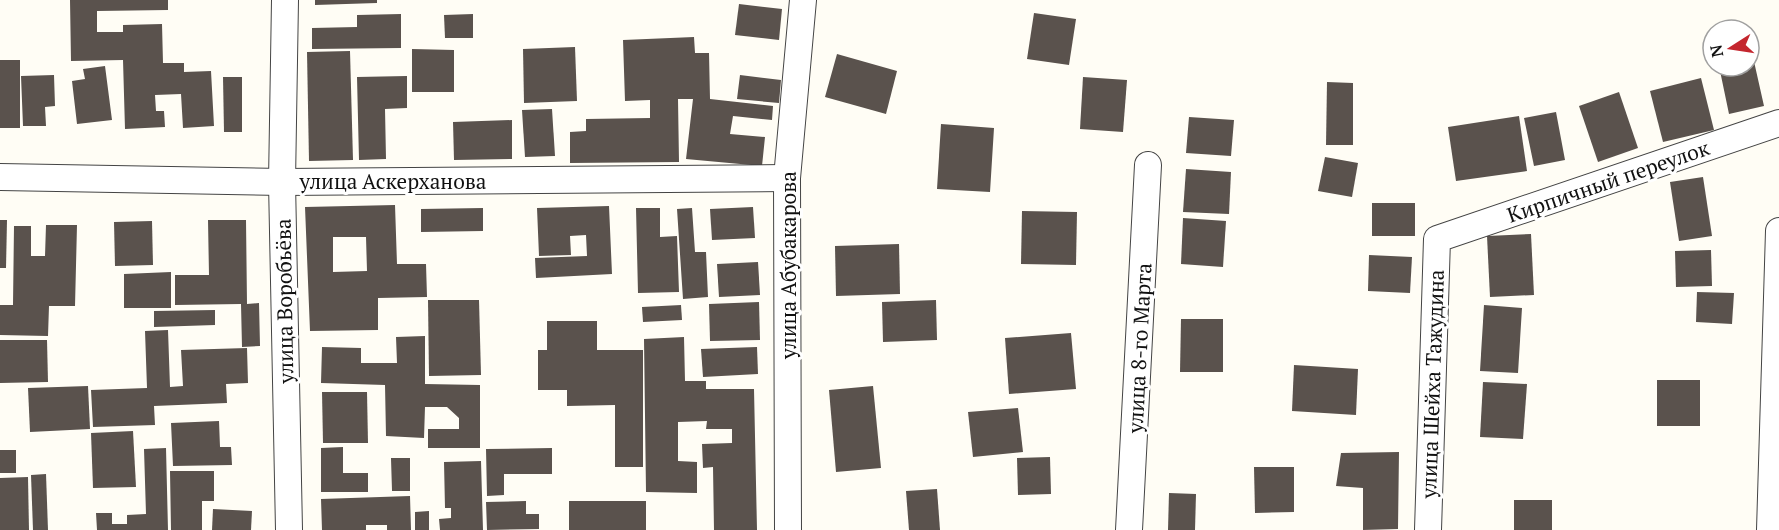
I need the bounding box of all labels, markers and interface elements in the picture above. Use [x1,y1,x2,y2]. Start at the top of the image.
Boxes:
north arrow [1701,18,1761,78]
text: N [1704,43,1728,59]
street label: Кирпичный переулок [1503,133,1713,229]
street label: улица Аскерханова [299,167,487,195]
street label: улица Абубакарова [774,171,802,360]
street label: улица Воробьёва [269,218,299,385]
street label: улица 8-го Марта [1121,262,1157,435]
street label: улица Шейха Тажудина [1414,269,1450,500]

